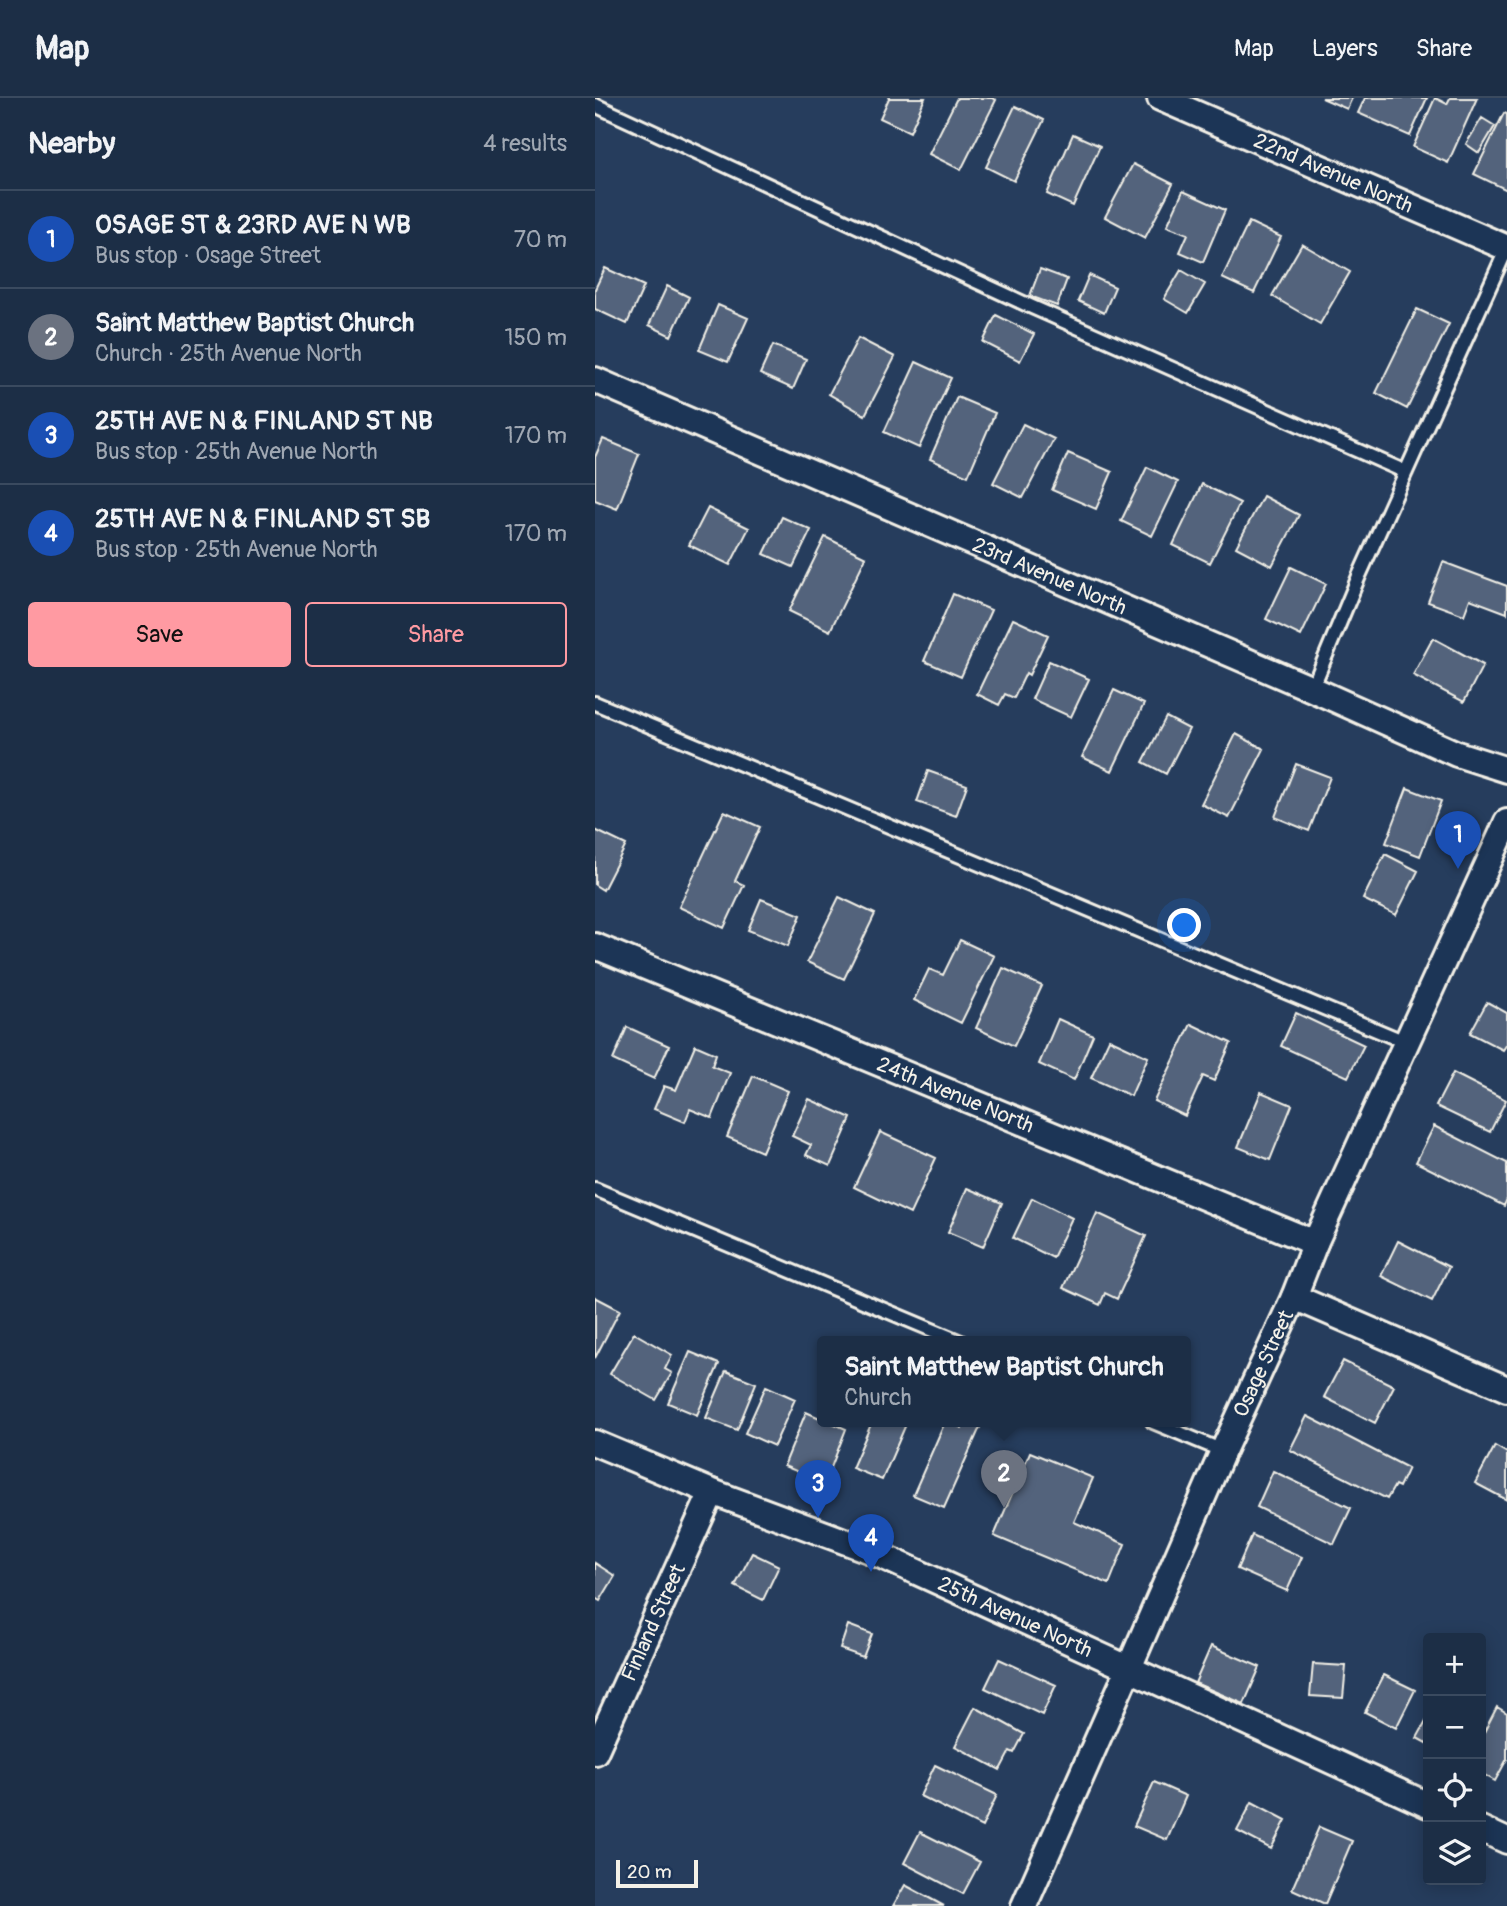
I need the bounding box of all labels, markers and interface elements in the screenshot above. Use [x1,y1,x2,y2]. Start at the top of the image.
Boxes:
text: Map [35,28,90,69]
text: Map [1234,34,1274,63]
text: Layers [1312,34,1378,63]
text: Share [1416,34,1472,63]
text: Nearby [28,125,115,162]
street label: 22nd Avenue North [1250,127,1417,220]
text: 4 results [483,129,567,158]
text: OSAGE ST & 23RD AVE N WB [95,209,411,241]
text: 1 [47,225,56,254]
text: 70 m [514,225,567,254]
text: Bus stop · Osage Street [95,241,321,270]
text: Saint Matthew Baptist Church [95,307,414,339]
text: 2 [45,323,57,352]
text: 150 m [504,323,567,352]
text: Church · 25th Avenue North [95,339,362,368]
text: 25TH AVE N & FINLAND ST NB [95,405,433,437]
text: 3 [45,421,57,450]
text: 170 m [505,421,567,450]
text: Bus stop · 25th Avenue North [95,437,378,466]
text: 25TH AVE N & FINLAND ST SB [95,503,430,535]
text: 4 [44,519,58,548]
text: 170 m [505,519,567,548]
street label: 23rd Avenue North [968,531,1131,621]
text: Bus stop · 25th Avenue North [95,535,378,564]
button: Save [28,602,291,667]
button: Share [305,602,567,667]
pin: 1 [1435,811,1481,869]
your location [1167,908,1201,942]
street label: 24th Avenue North [873,1051,1038,1140]
street label: Osage Street [1227,1305,1300,1422]
popup [817,1336,1191,1427]
text: Saint Matthew Baptist Church [844,1351,1164,1383]
text: Church [844,1383,912,1412]
pin: 2 [981,1450,1027,1508]
pin: 3 [795,1460,841,1518]
pin: 4 [848,1514,894,1572]
street label: Finland Street [616,1559,692,1686]
street label: 25th Avenue North [934,1570,1096,1664]
map controls [1423,1633,1486,1885]
button: + [1423,1633,1486,1696]
button: − [1423,1696,1486,1759]
button: locate [1423,1759,1486,1822]
button: layers [1423,1822,1486,1885]
scale bar [616,1857,698,1889]
text: 20 m [627,1860,672,1884]

